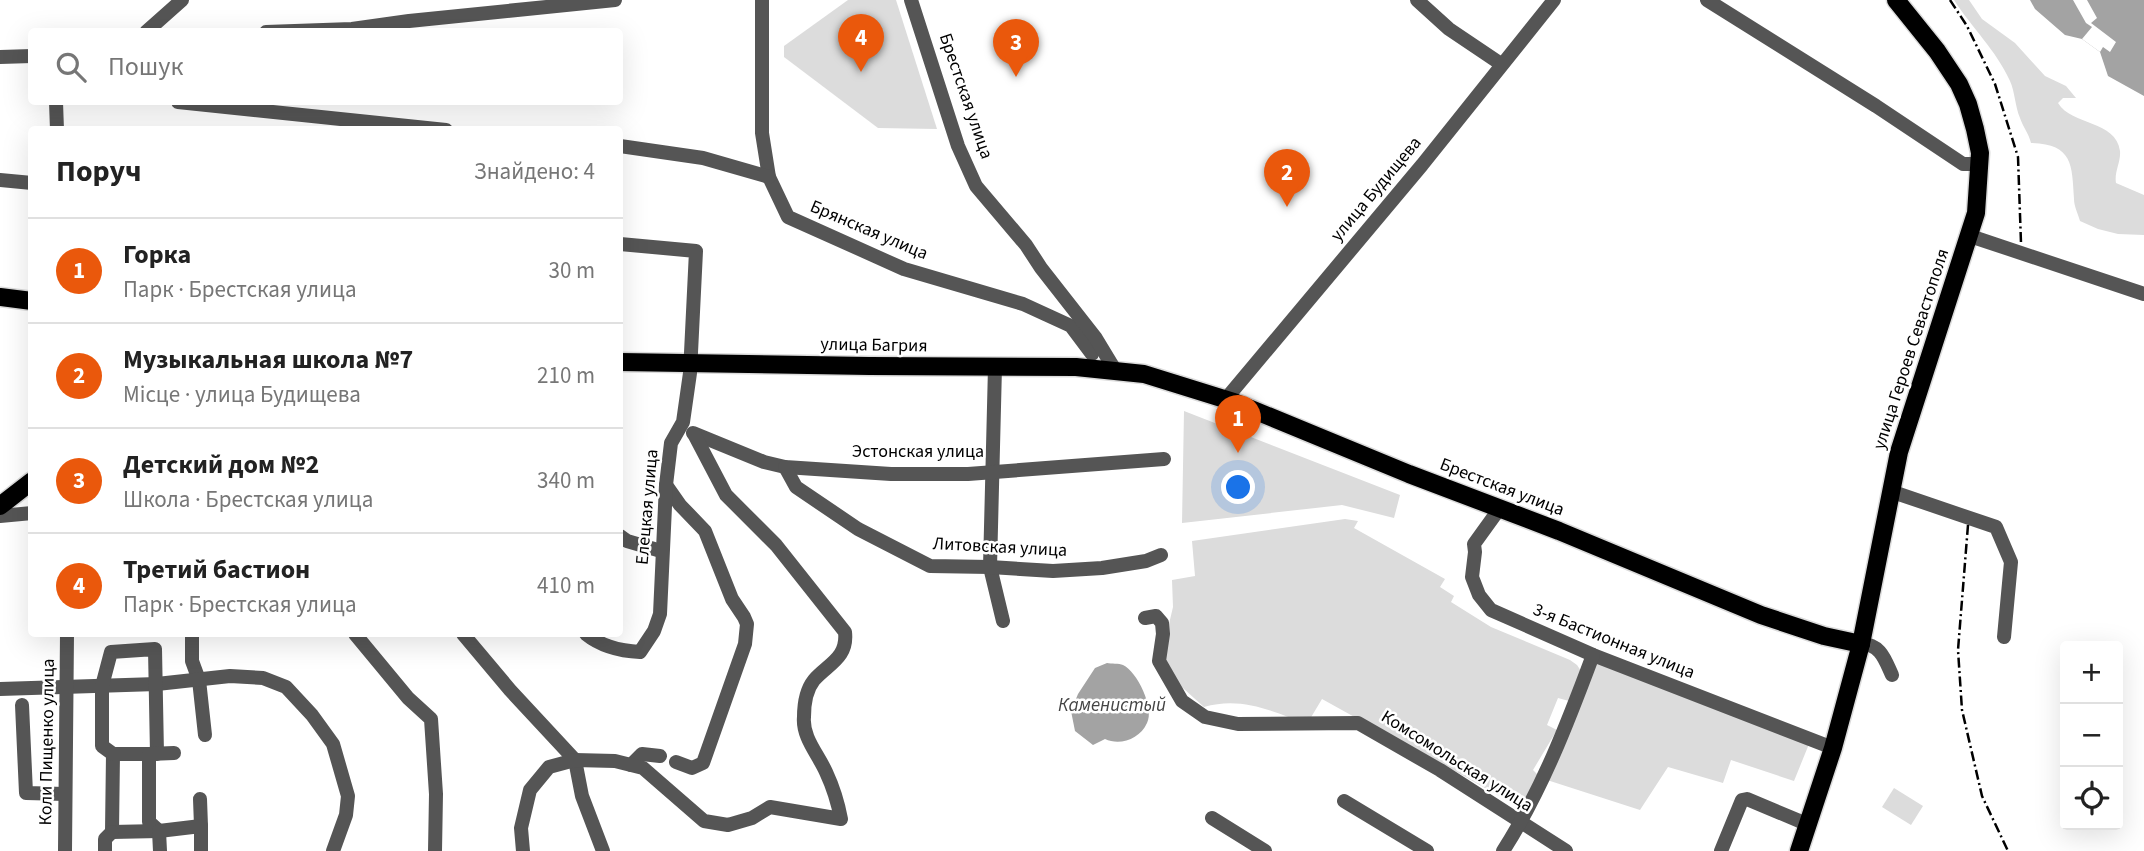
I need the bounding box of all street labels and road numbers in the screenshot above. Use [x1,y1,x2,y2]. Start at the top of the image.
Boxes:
street label: Брестская улица [933,30,999,162]
street label: улица Будищева [1325,131,1427,247]
street label: Брянская улица [806,194,932,266]
street label: улица Героев Севастополя [1867,245,1955,453]
street label: улица Багрия [820,332,928,358]
street label: Эстонская улица [852,439,984,464]
street label: Елецкая улица [629,448,665,566]
street label: Брестская улица [1436,452,1568,522]
street label: Литовская улица [932,531,1068,563]
street label: 3-я Бастионная улица [1529,597,1699,685]
street label: Коли Пищенко улица [33,658,61,826]
street label: Комсомольская улица [1376,704,1538,818]

